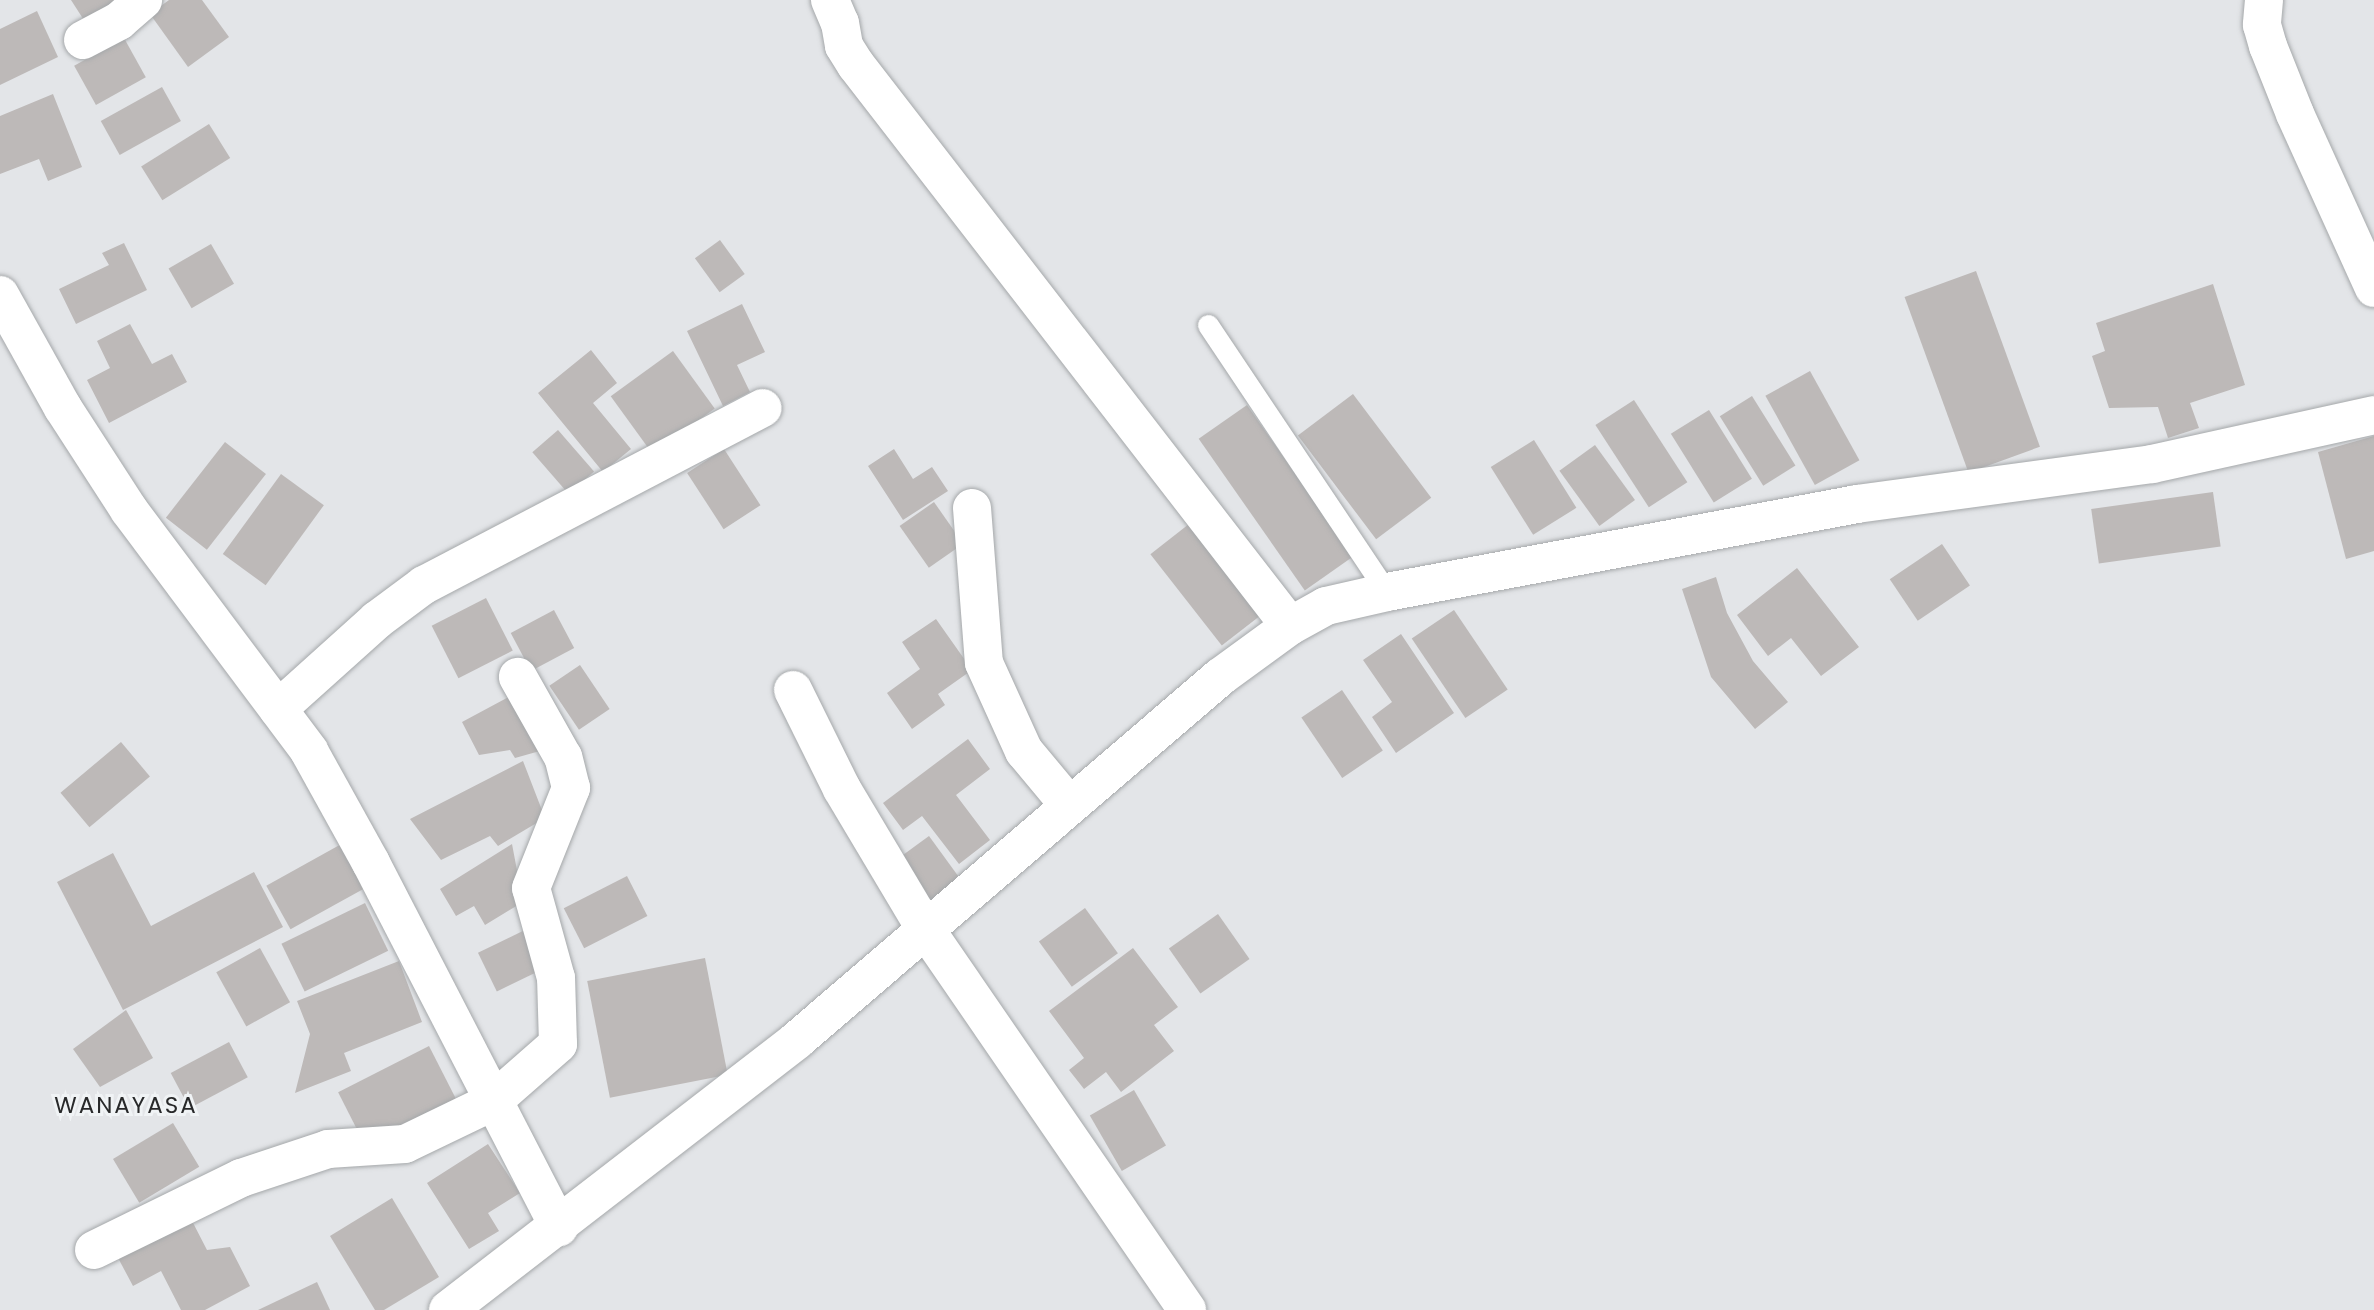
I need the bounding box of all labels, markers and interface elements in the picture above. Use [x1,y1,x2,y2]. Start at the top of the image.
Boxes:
district label: WANAYASA [55,1091,197,1119]

